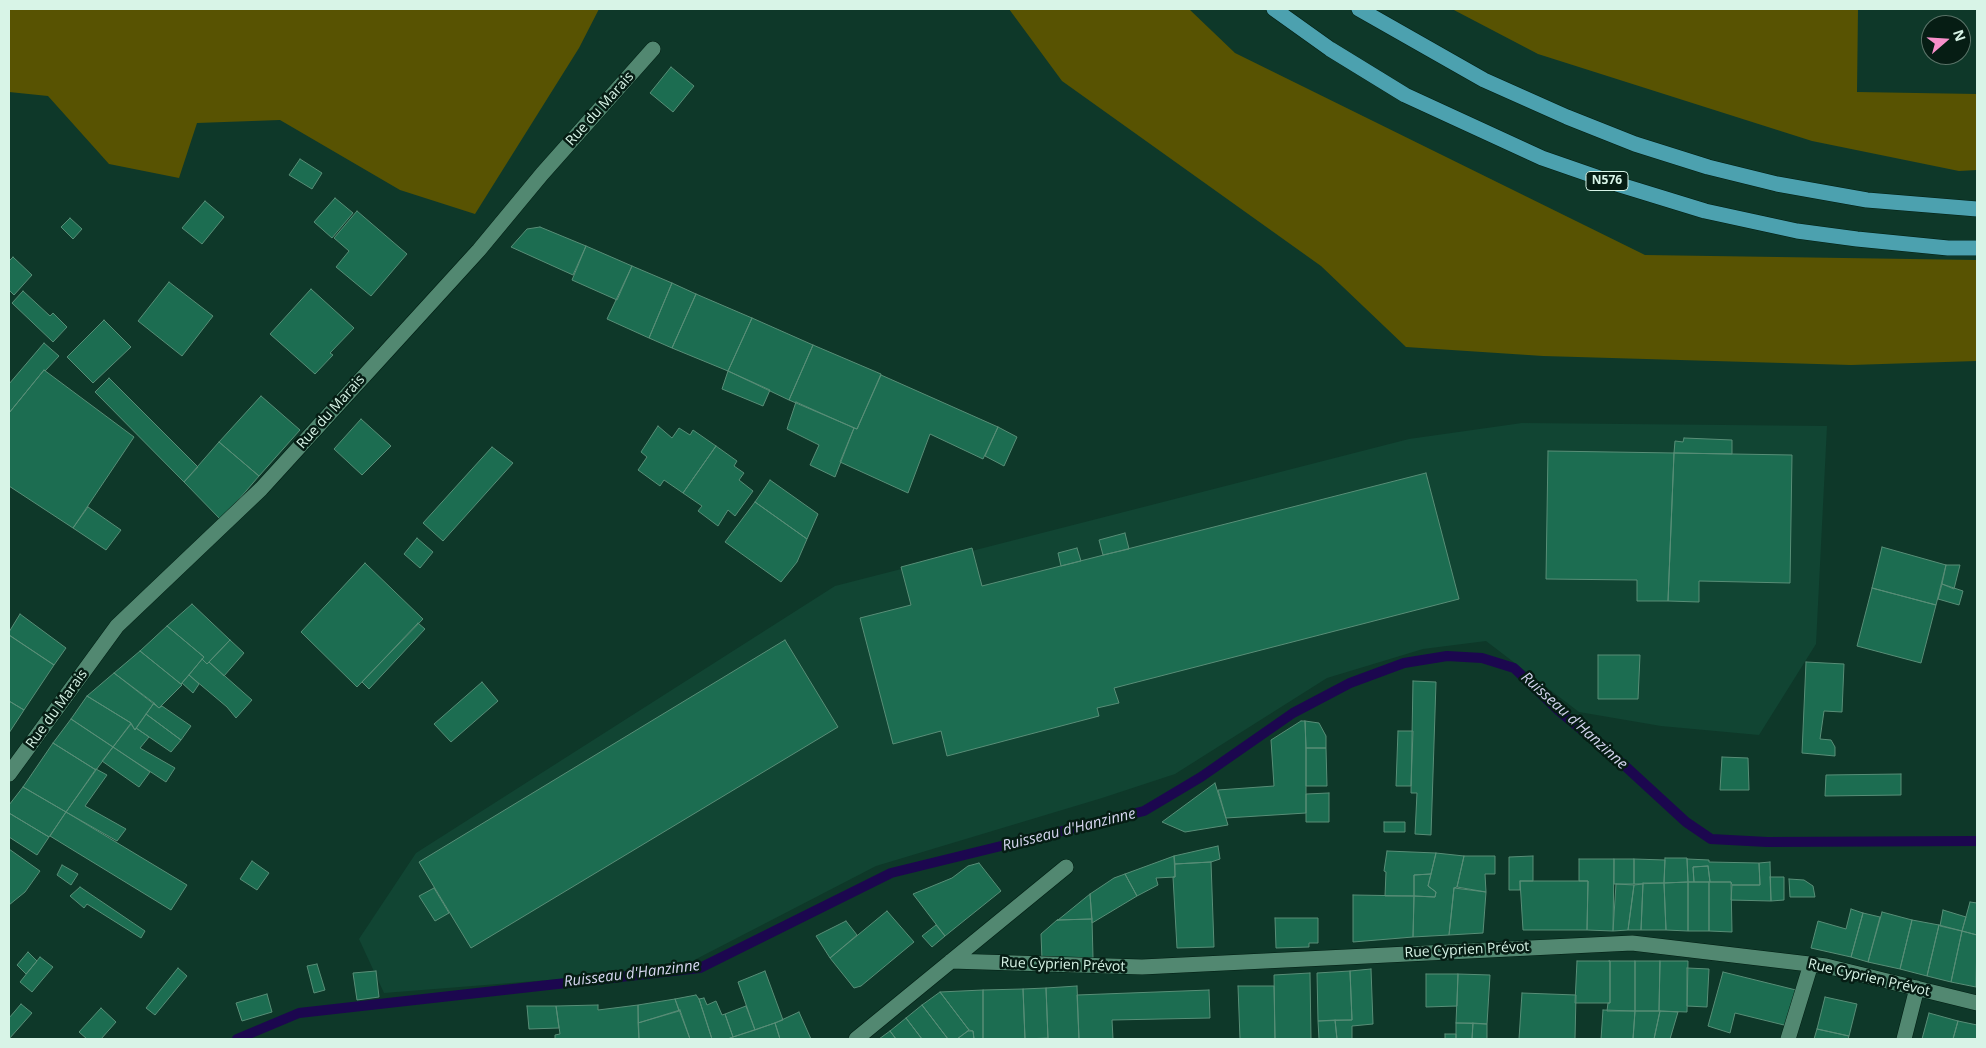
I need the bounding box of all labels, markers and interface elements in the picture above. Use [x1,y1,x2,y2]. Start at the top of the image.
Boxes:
north arrow [1921,15,1971,65]
text: N [1949,27,1971,44]
street label: Rue du Marais [562,69,638,149]
road number: N576 [1586,172,1628,190]
street label: Rue du Marais [293,372,369,452]
street label: Rue du Marais [23,666,91,752]
water label: Ruisseau d'Hanzinne [1517,669,1631,773]
water label: Ruisseau d'Hanzinne [1000,805,1138,855]
street label: Rue Cyprien Prévot [1404,938,1530,962]
street label: Rue Cyprien Prévot [1000,954,1126,976]
street label: Rue Cyprien Prévot [1806,956,1932,1000]
water label: Ruisseau d'Hanzinne [563,957,701,991]

